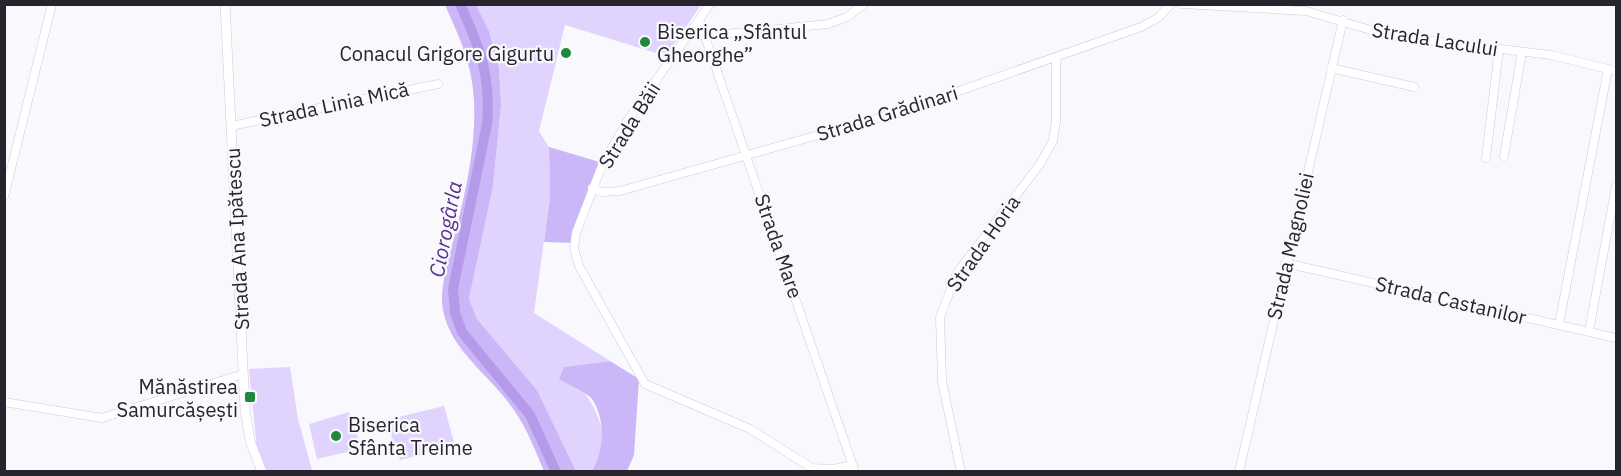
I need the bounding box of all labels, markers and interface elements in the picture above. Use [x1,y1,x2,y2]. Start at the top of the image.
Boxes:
street label: Strada Lacului [1370,16,1500,62]
place label: Biserica „Sfântul Gheorghe” [657,18,807,68]
marker: Biserica „Sfântul Gheorghe” [638,35,652,49]
place label: Conacul Grigore Gigurtu [339,40,554,67]
marker: Conacul Grigore Gigurtu [559,46,573,60]
street label: Strada Linia Mică [257,75,412,133]
street label: Strada Băii [592,77,666,173]
street label: Strada Grădinari [813,79,961,147]
street label: Strada Ana Ipătescu [219,147,255,331]
street label: Strada Magnoliei [1260,170,1320,322]
water label: Ciorogârla [422,179,468,279]
street label: Strada Horia [940,189,1026,297]
street label: Strada Mare [749,190,809,302]
street label: Strada Castanilor [1373,269,1529,331]
place label: Mănăstirea Samurcășești [117,373,238,423]
marker: Mănăstirea Samurcășești [243,390,257,404]
place label: Biserica Sfânta Treime [348,411,473,461]
marker: Biserica Sfânta Treime [329,429,343,443]

